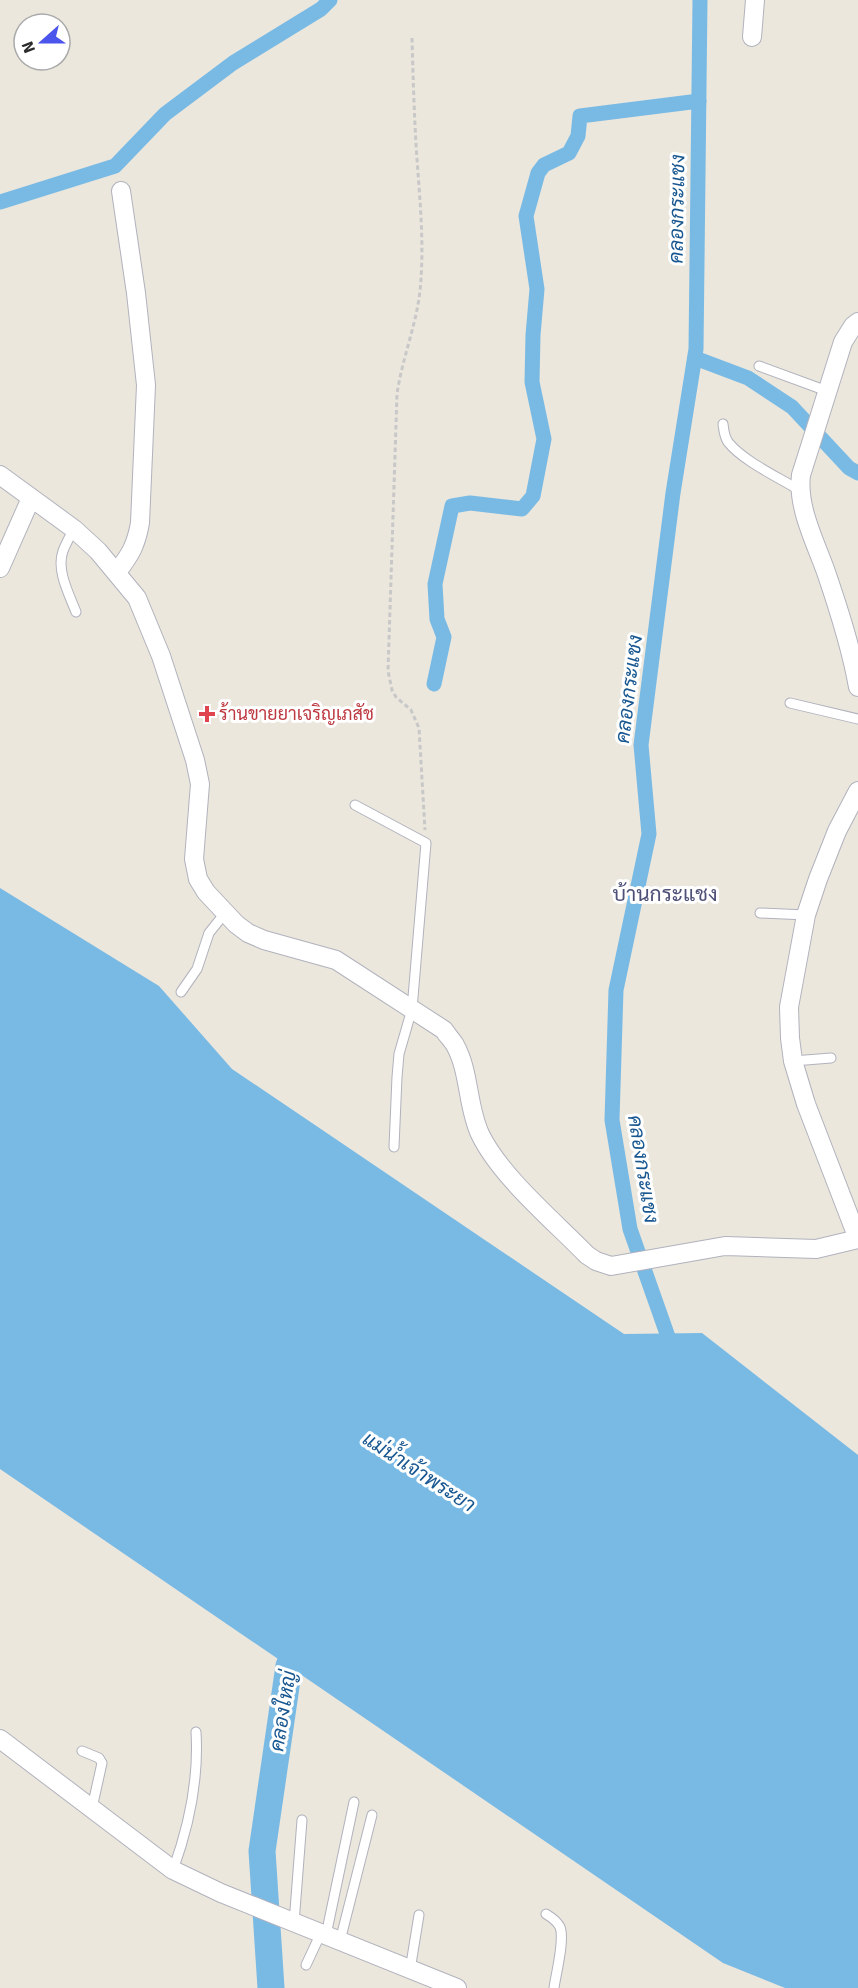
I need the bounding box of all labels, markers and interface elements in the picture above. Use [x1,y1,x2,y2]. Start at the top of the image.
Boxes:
north arrow [12,12,72,72]
text: N [18,38,40,56]
water label: คลองกระแชง [664,154,690,264]
water label: คลองกระแชง [610,633,648,745]
place label: ร้านขายยาเจริญเภสัช [219,702,374,725]
marker: ร้านขายยาเจริญเภสัช [200,707,214,721]
district label: บ้านกระแชง [613,881,718,907]
water label: คลองกระแชง [622,1113,664,1225]
water label: แม่น้ำเจ้าพระยา [358,1421,483,1518]
water label: คลองใหญ่ [263,1668,302,1753]

